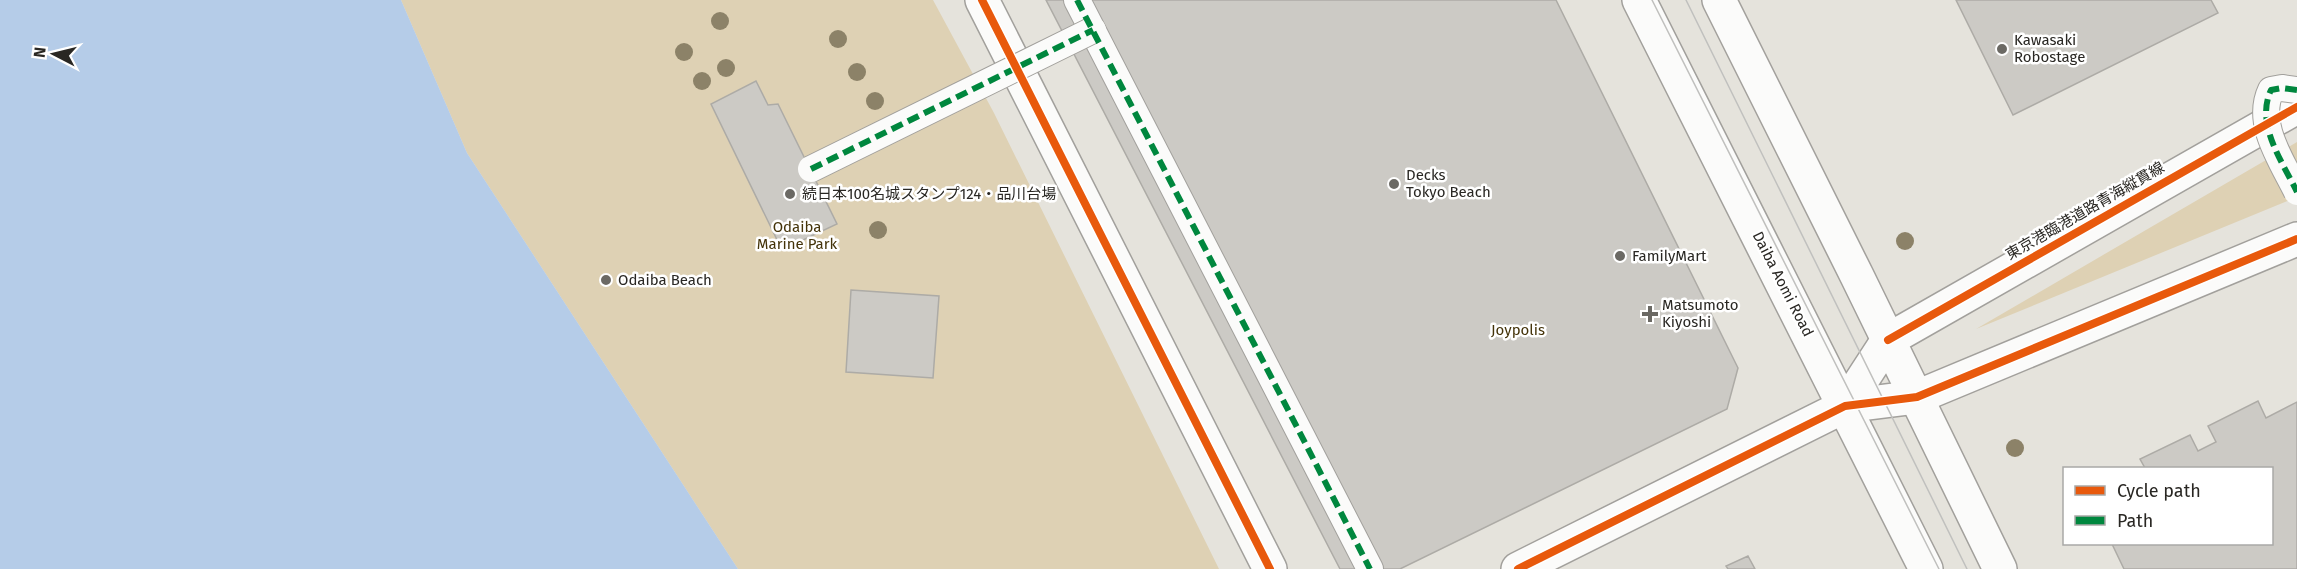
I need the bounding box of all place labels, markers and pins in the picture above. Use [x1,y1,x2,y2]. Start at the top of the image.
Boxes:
place label: Kawasaki Robostage [2014,31,2085,66]
marker: Kawasaki Robostage [1995,42,2009,56]
place label: Decks Tokyo Beach [1406,166,1491,201]
marker: Decks Tokyo Beach [1387,177,1401,191]
place label: 続日本100名城スタンプ124・品川台場 [802,185,1056,203]
marker: 続日本100名城スタンプ124・品川台場 [783,187,797,201]
place label: FamilyMart [1632,247,1707,265]
marker: FamilyMart [1613,249,1627,263]
place label: Odaiba Beach [618,271,712,289]
marker: Odaiba Beach [599,273,613,287]
place label: Matsumoto Kiyoshi [1662,296,1739,331]
marker: Matsumoto Kiyoshi [1643,307,1657,321]

